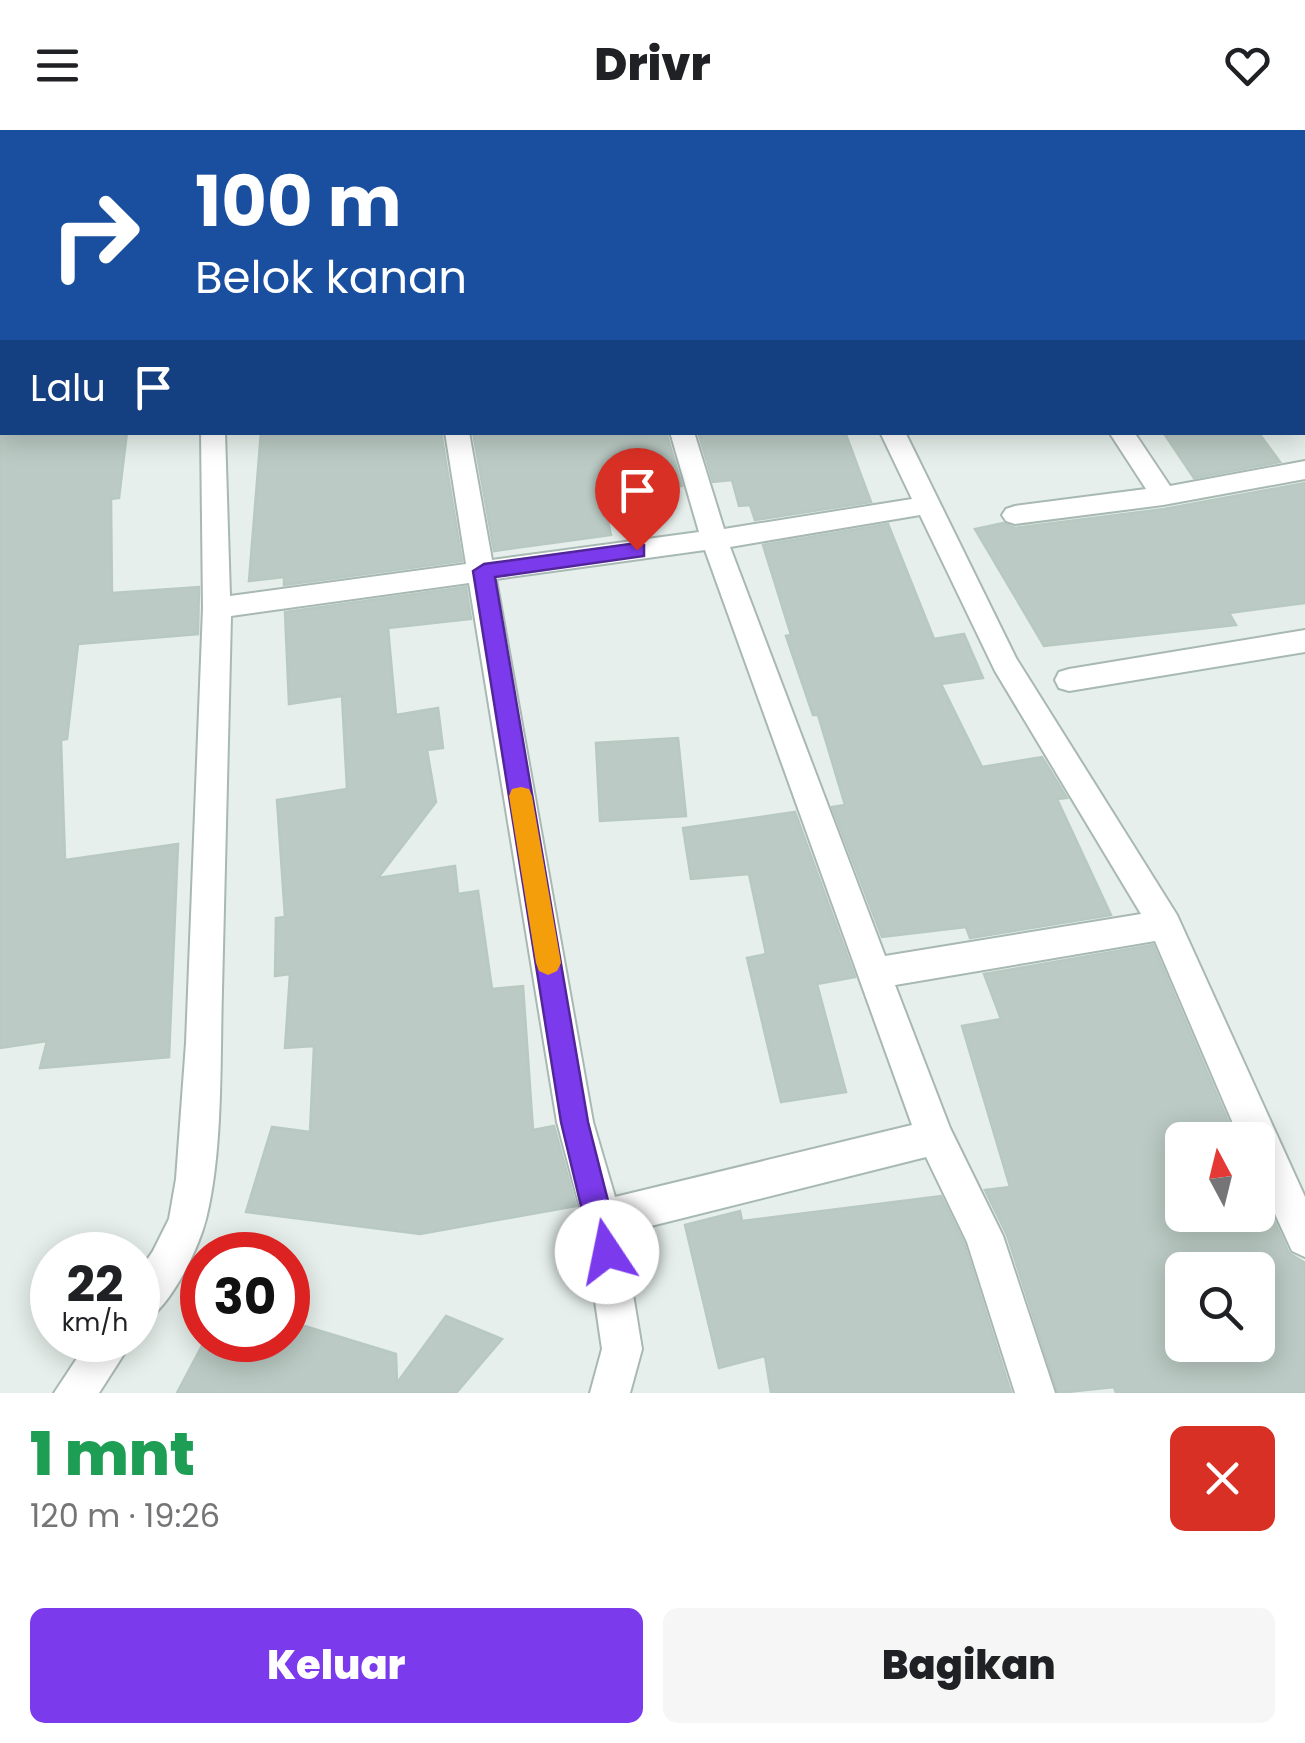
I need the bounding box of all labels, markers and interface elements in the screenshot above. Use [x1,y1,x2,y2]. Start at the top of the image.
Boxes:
text: Drivr [594,33,711,96]
icon: menu [30,38,85,93]
icon: heart [1220,38,1275,93]
text: 100 m [195,152,402,251]
icon: right [30,170,160,300]
text: Belok kanan [195,246,467,309]
icon: arrive [126,360,181,415]
text: Lalu [30,361,106,414]
pin [595,448,680,551]
icon: arrive [610,463,665,518]
north arrow [1165,1122,1275,1232]
map controls [1165,1122,1275,1362]
position arrow [555,1200,659,1304]
speed limit sign: 30 [180,1232,310,1362]
text: 22 [66,1249,124,1320]
button: search [1165,1252,1275,1362]
text: km/h [62,1305,128,1340]
text: 1 mnt [30,1412,195,1496]
button: close [1170,1426,1275,1531]
text: 120 m · 19:26 [30,1493,220,1538]
button: Keluar [30,1608,643,1723]
button: Bagikan [663,1608,1275,1723]

